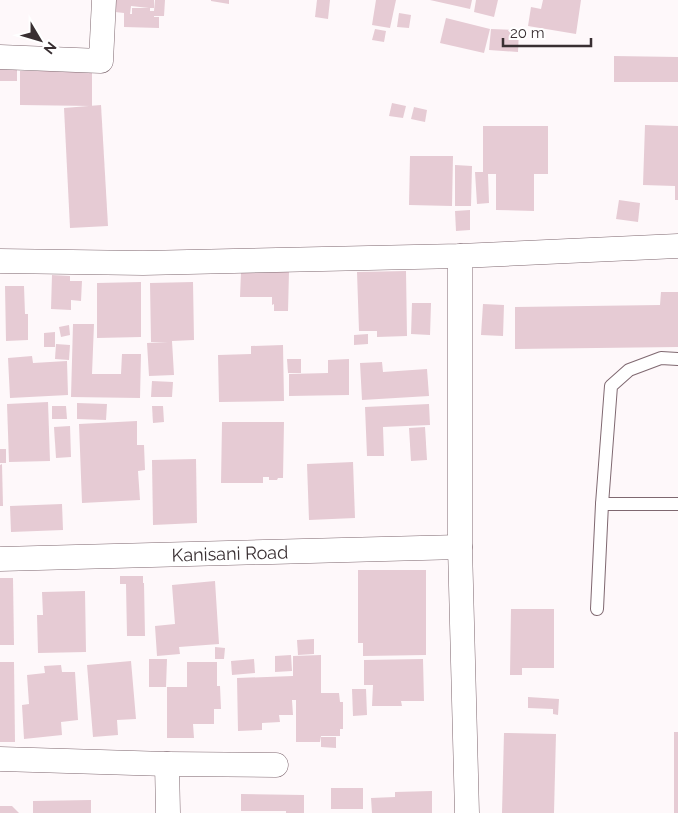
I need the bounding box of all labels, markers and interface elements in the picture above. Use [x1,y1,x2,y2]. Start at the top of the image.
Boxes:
north arrow [15,15,65,65]
scale bar [503,15,590,47]
text: 20 m [510,24,545,42]
text: N [41,39,60,57]
street label: Kanisani Road [171,541,288,565]

